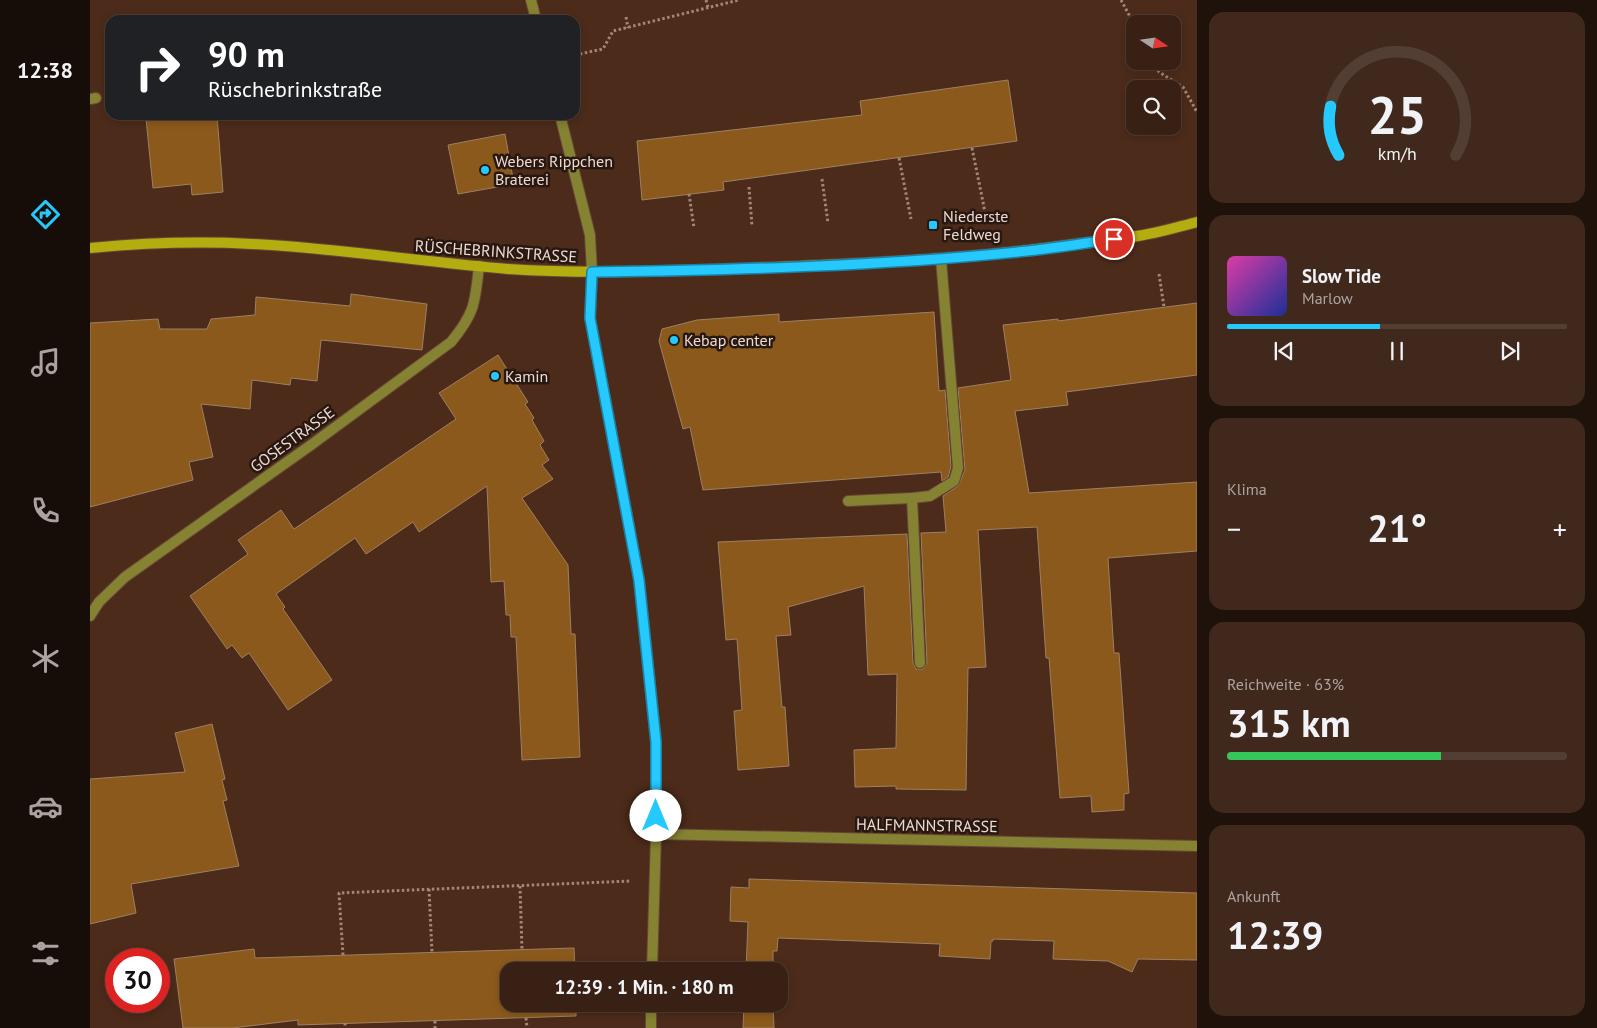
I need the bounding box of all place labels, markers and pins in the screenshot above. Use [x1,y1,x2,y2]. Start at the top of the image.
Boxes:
place label: Webers Rippchen Braterei [495,151,613,189]
marker: Webers Rippchen Braterei [479,164,491,176]
place label: Niederste Feldweg [943,206,1008,244]
pin [1093,218,1135,260]
marker: Niederste Feldweg [927,219,939,231]
place label: Kebap center [684,330,774,350]
marker: Kebap center [668,334,680,346]
place label: Kamin [505,366,548,386]
marker: Kamin [489,370,501,382]

